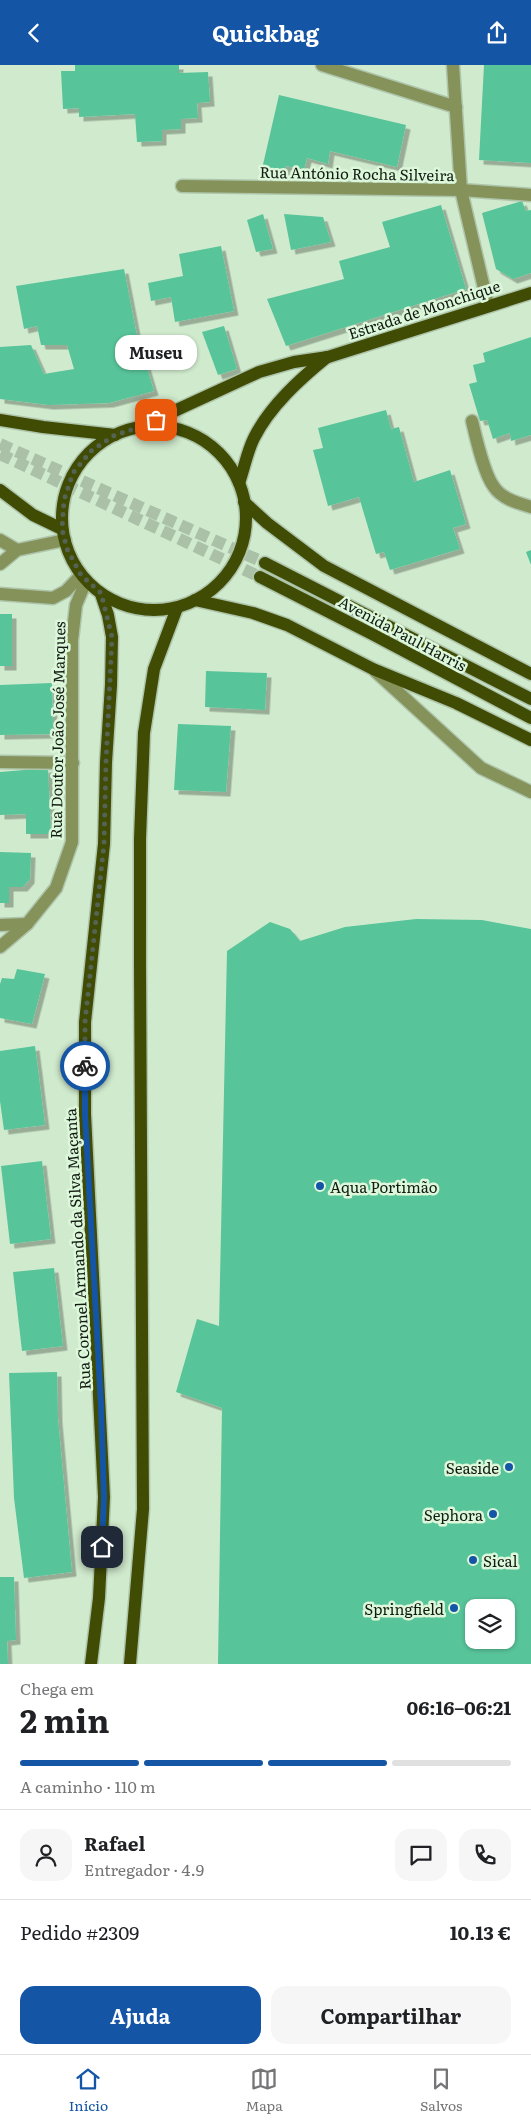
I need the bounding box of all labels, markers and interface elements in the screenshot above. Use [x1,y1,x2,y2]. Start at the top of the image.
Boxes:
text: Quickbag [212,16,319,49]
icon: back [20,19,48,47]
icon: share [483,19,511,47]
street label: Rua António Rocha Silveira [259,160,456,186]
street label: Estrada de Monchique [345,273,503,344]
callout: Museu [115,335,197,370]
text: Museu [129,340,183,364]
pin [135,399,177,441]
icon: bag [142,406,170,434]
street label: Avenida Paul Harris [335,590,471,677]
street label: Rua Doutor João José Marques [44,621,70,839]
courier [60,1041,110,1091]
icon: bike [71,1052,99,1080]
street label: Rua Coronel Armando da Silva Maçanta [58,1107,96,1390]
place label: Aqua Portimão [330,1175,438,1198]
marker: Aqua Portimão [314,1180,326,1192]
place label: Seaside [446,1456,499,1479]
marker: Seaside [503,1461,515,1473]
place label: Sephora [424,1503,484,1526]
marker: Sephora [487,1508,499,1520]
pin [81,1526,123,1568]
icon: home [88,1533,116,1561]
place label: Sical [483,1549,518,1572]
marker: Sical [467,1554,479,1566]
place label: Springfield [364,1597,444,1620]
map controls [465,1599,515,1649]
button: layers [465,1599,515,1649]
marker: Springfield [448,1602,460,1614]
text: Chega em [20,1676,94,1700]
text: 06:16–06:21 [406,1693,511,1721]
text: 2 min [20,1695,109,1743]
text: A caminho · 110 m [20,1774,155,1798]
button: person [20,1829,72,1881]
text: Rafael [84,1829,145,1857]
button: chat [395,1829,447,1881]
button: phone [459,1829,511,1881]
text: Entregador · 4.9 [84,1857,204,1881]
text: Pedido #2309 [20,1918,139,1946]
text: 10.13 € [450,1918,511,1946]
button: Ajuda [20,1986,261,2044]
button: Compartilhar [271,1986,511,2044]
tab: Início [69,2065,108,2115]
tab: Mapa [245,2065,283,2115]
tab: Salvos [420,2065,462,2115]

